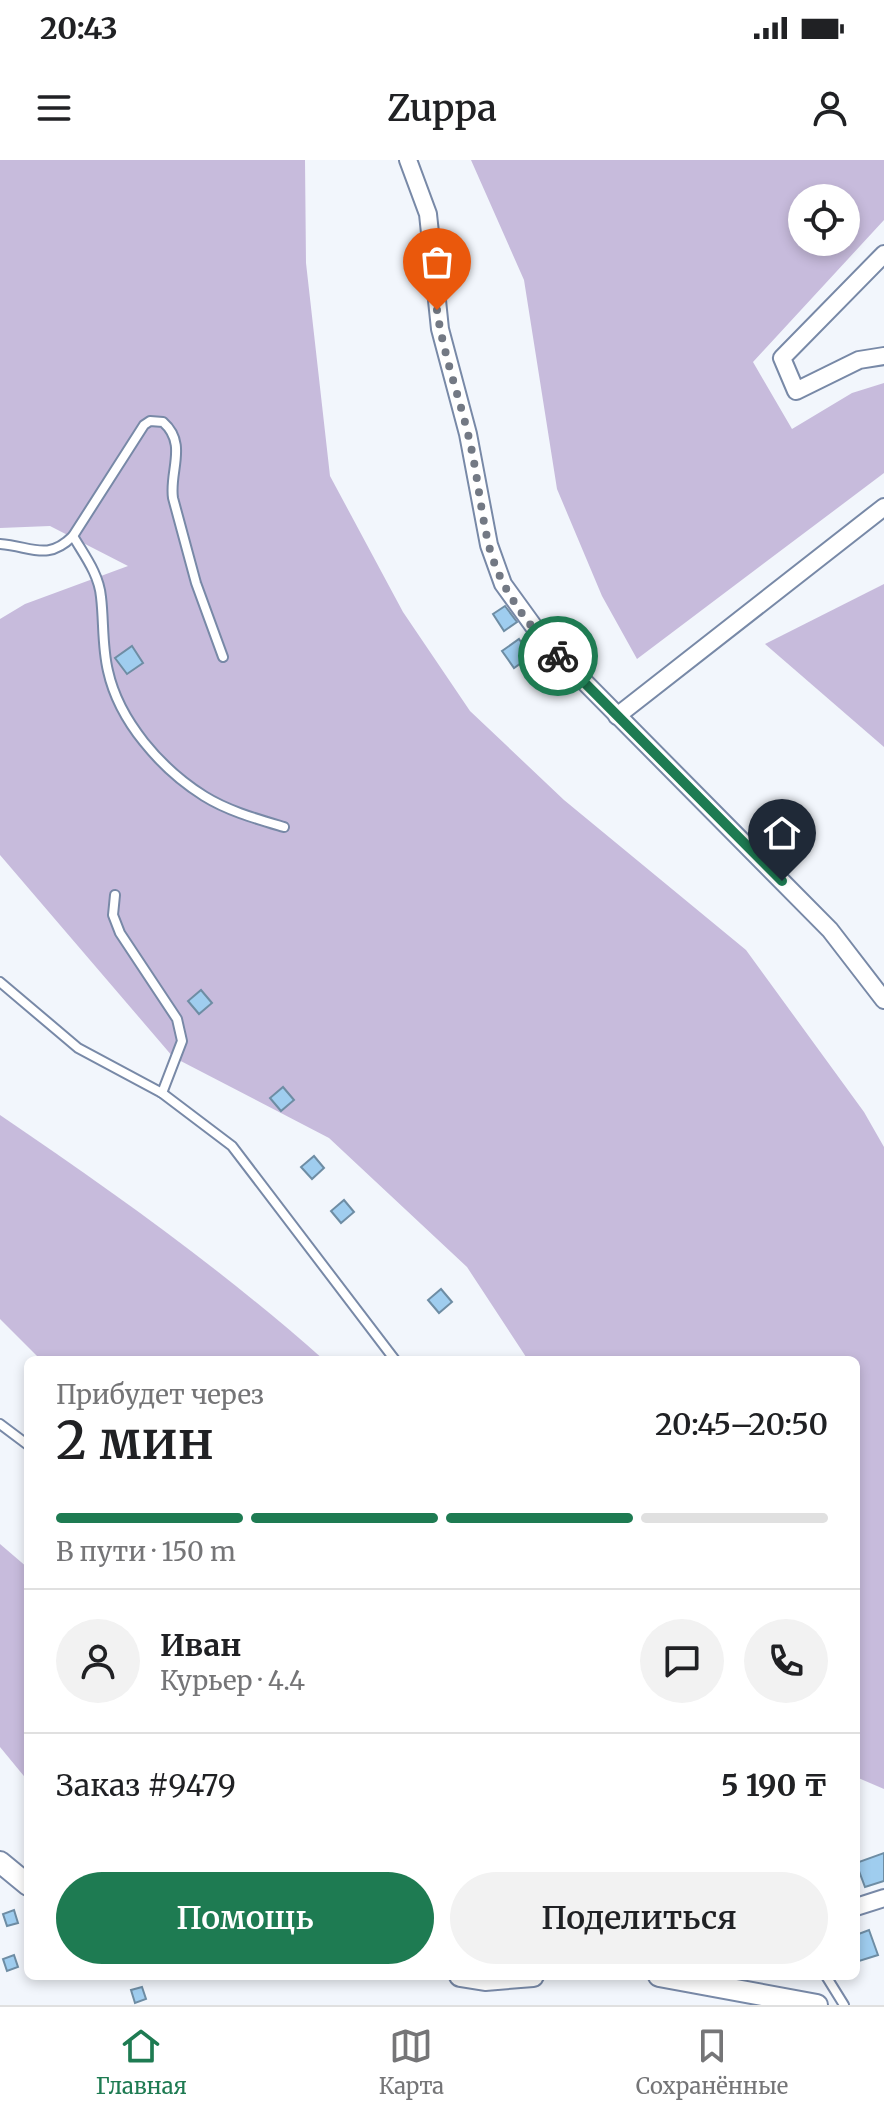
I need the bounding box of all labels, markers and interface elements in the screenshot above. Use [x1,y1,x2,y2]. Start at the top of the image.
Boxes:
text: 20:43 [40,9,118,47]
icon: menu [32,86,76,130]
text: Zuppa [387,86,497,131]
icon: person [808,86,852,130]
map controls [788,184,860,256]
button: locate [788,184,860,256]
pin [403,228,471,310]
icon: bag [415,240,459,284]
courier [518,616,598,696]
icon: bike [536,634,580,678]
pin [748,799,816,881]
icon: home [760,811,804,855]
text: Прибудет через [56,1378,264,1411]
text: 20:45–20:50 [655,1405,828,1443]
text: 2 мин [56,1408,214,1473]
text: В пути · 150 m [56,1535,236,1568]
button: person [56,1619,140,1703]
button: chat [640,1619,724,1703]
button: phone [744,1619,828,1703]
text: Иван [160,1626,241,1664]
text: Курьер · 4.4 [160,1664,305,1697]
text: Заказ #9479 [56,1766,236,1804]
text: 5 190 ₸ [721,1766,828,1804]
button: Помощь [56,1872,434,1964]
button: Поделиться [450,1872,828,1964]
tab: Главная [96,2024,187,2100]
tab: Карта [379,2024,444,2100]
tab: Сохранённые [636,2024,788,2100]

